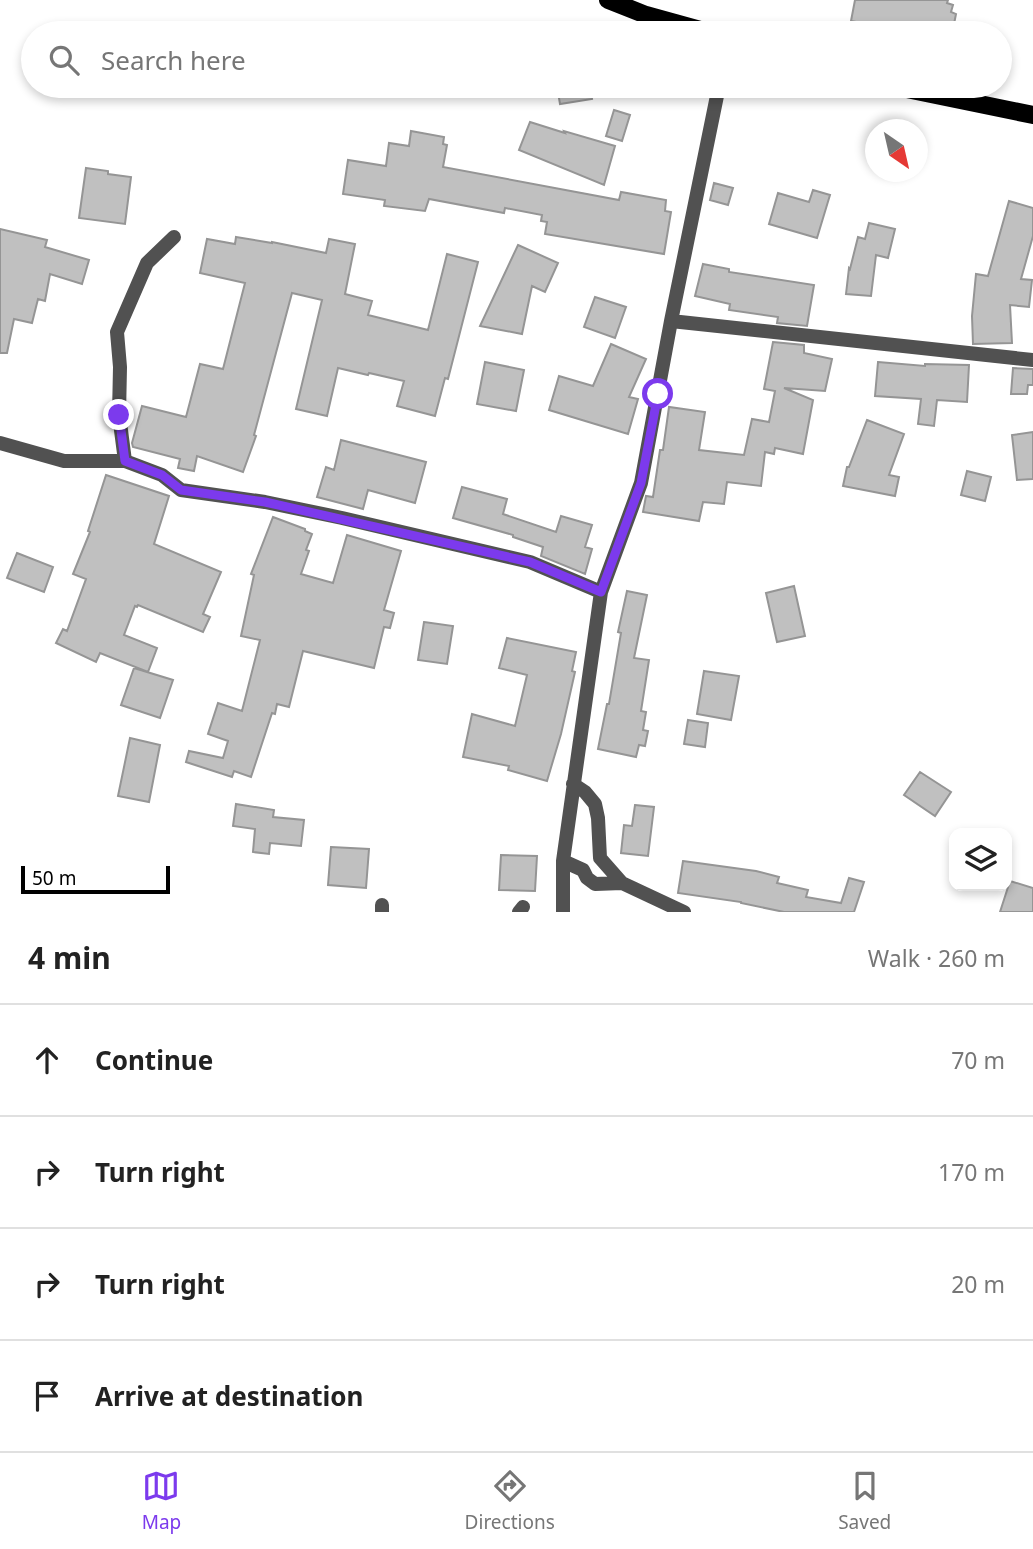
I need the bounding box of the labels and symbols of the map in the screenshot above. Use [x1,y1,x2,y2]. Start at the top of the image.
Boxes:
north arrow [865,119,928,182]
route start [642,378,673,409]
route end [103,399,134,430]
scale bar [21,863,170,895]

